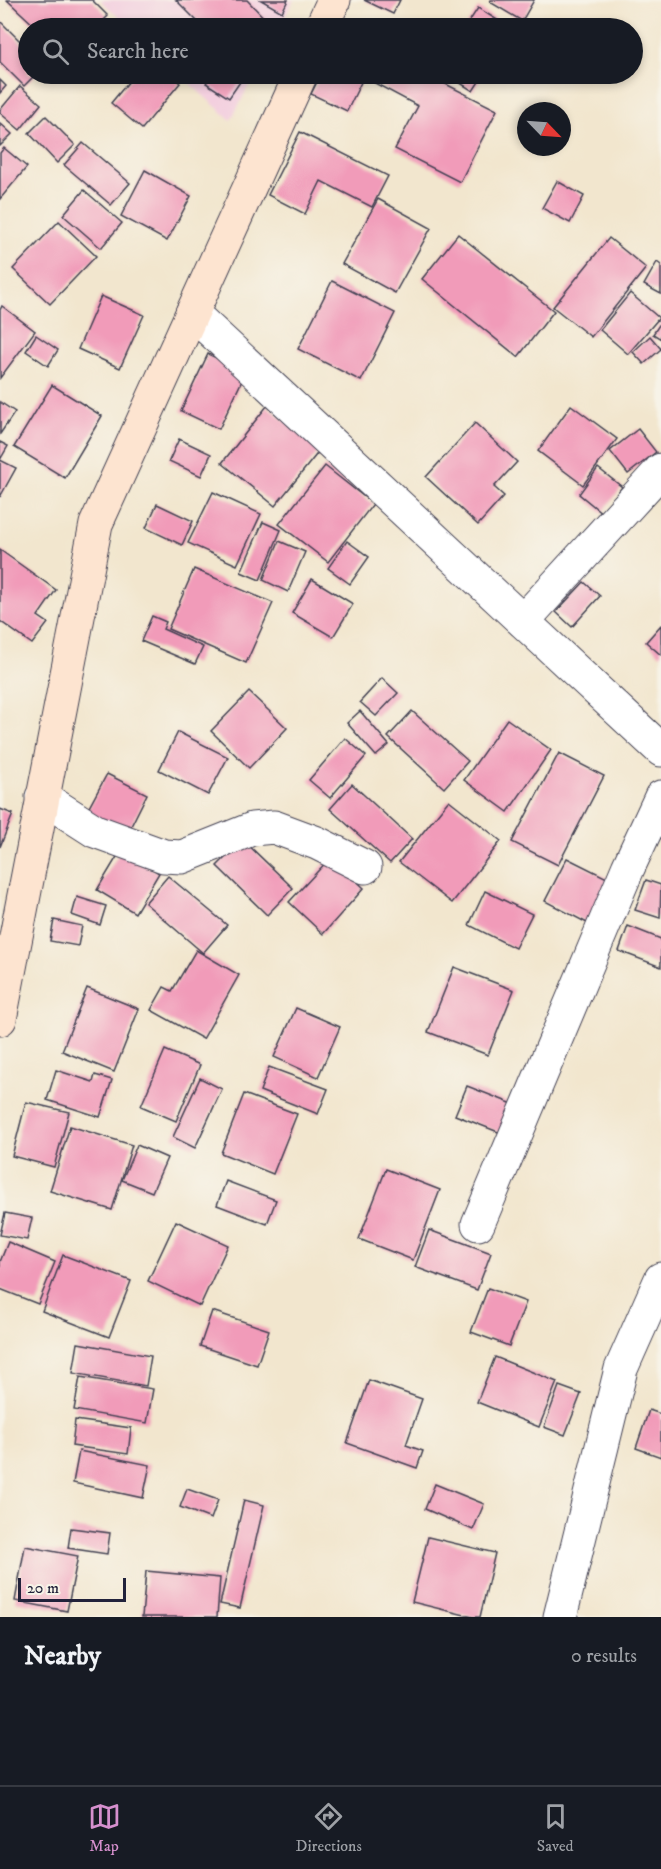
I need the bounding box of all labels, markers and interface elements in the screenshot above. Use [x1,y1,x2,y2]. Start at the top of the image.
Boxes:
search box [18,18,643,84]
icon: search [39,35,72,68]
text: Search here [87,38,189,65]
north arrow [517,102,571,156]
scale bar [18,1575,126,1602]
text: 20 m [27,1578,59,1598]
text: Nearby [24,1640,101,1673]
text: 0 results [571,1644,637,1669]
tab: Map [88,1800,121,1856]
tab: Directions [296,1800,362,1856]
tab: Saved [537,1800,574,1856]

